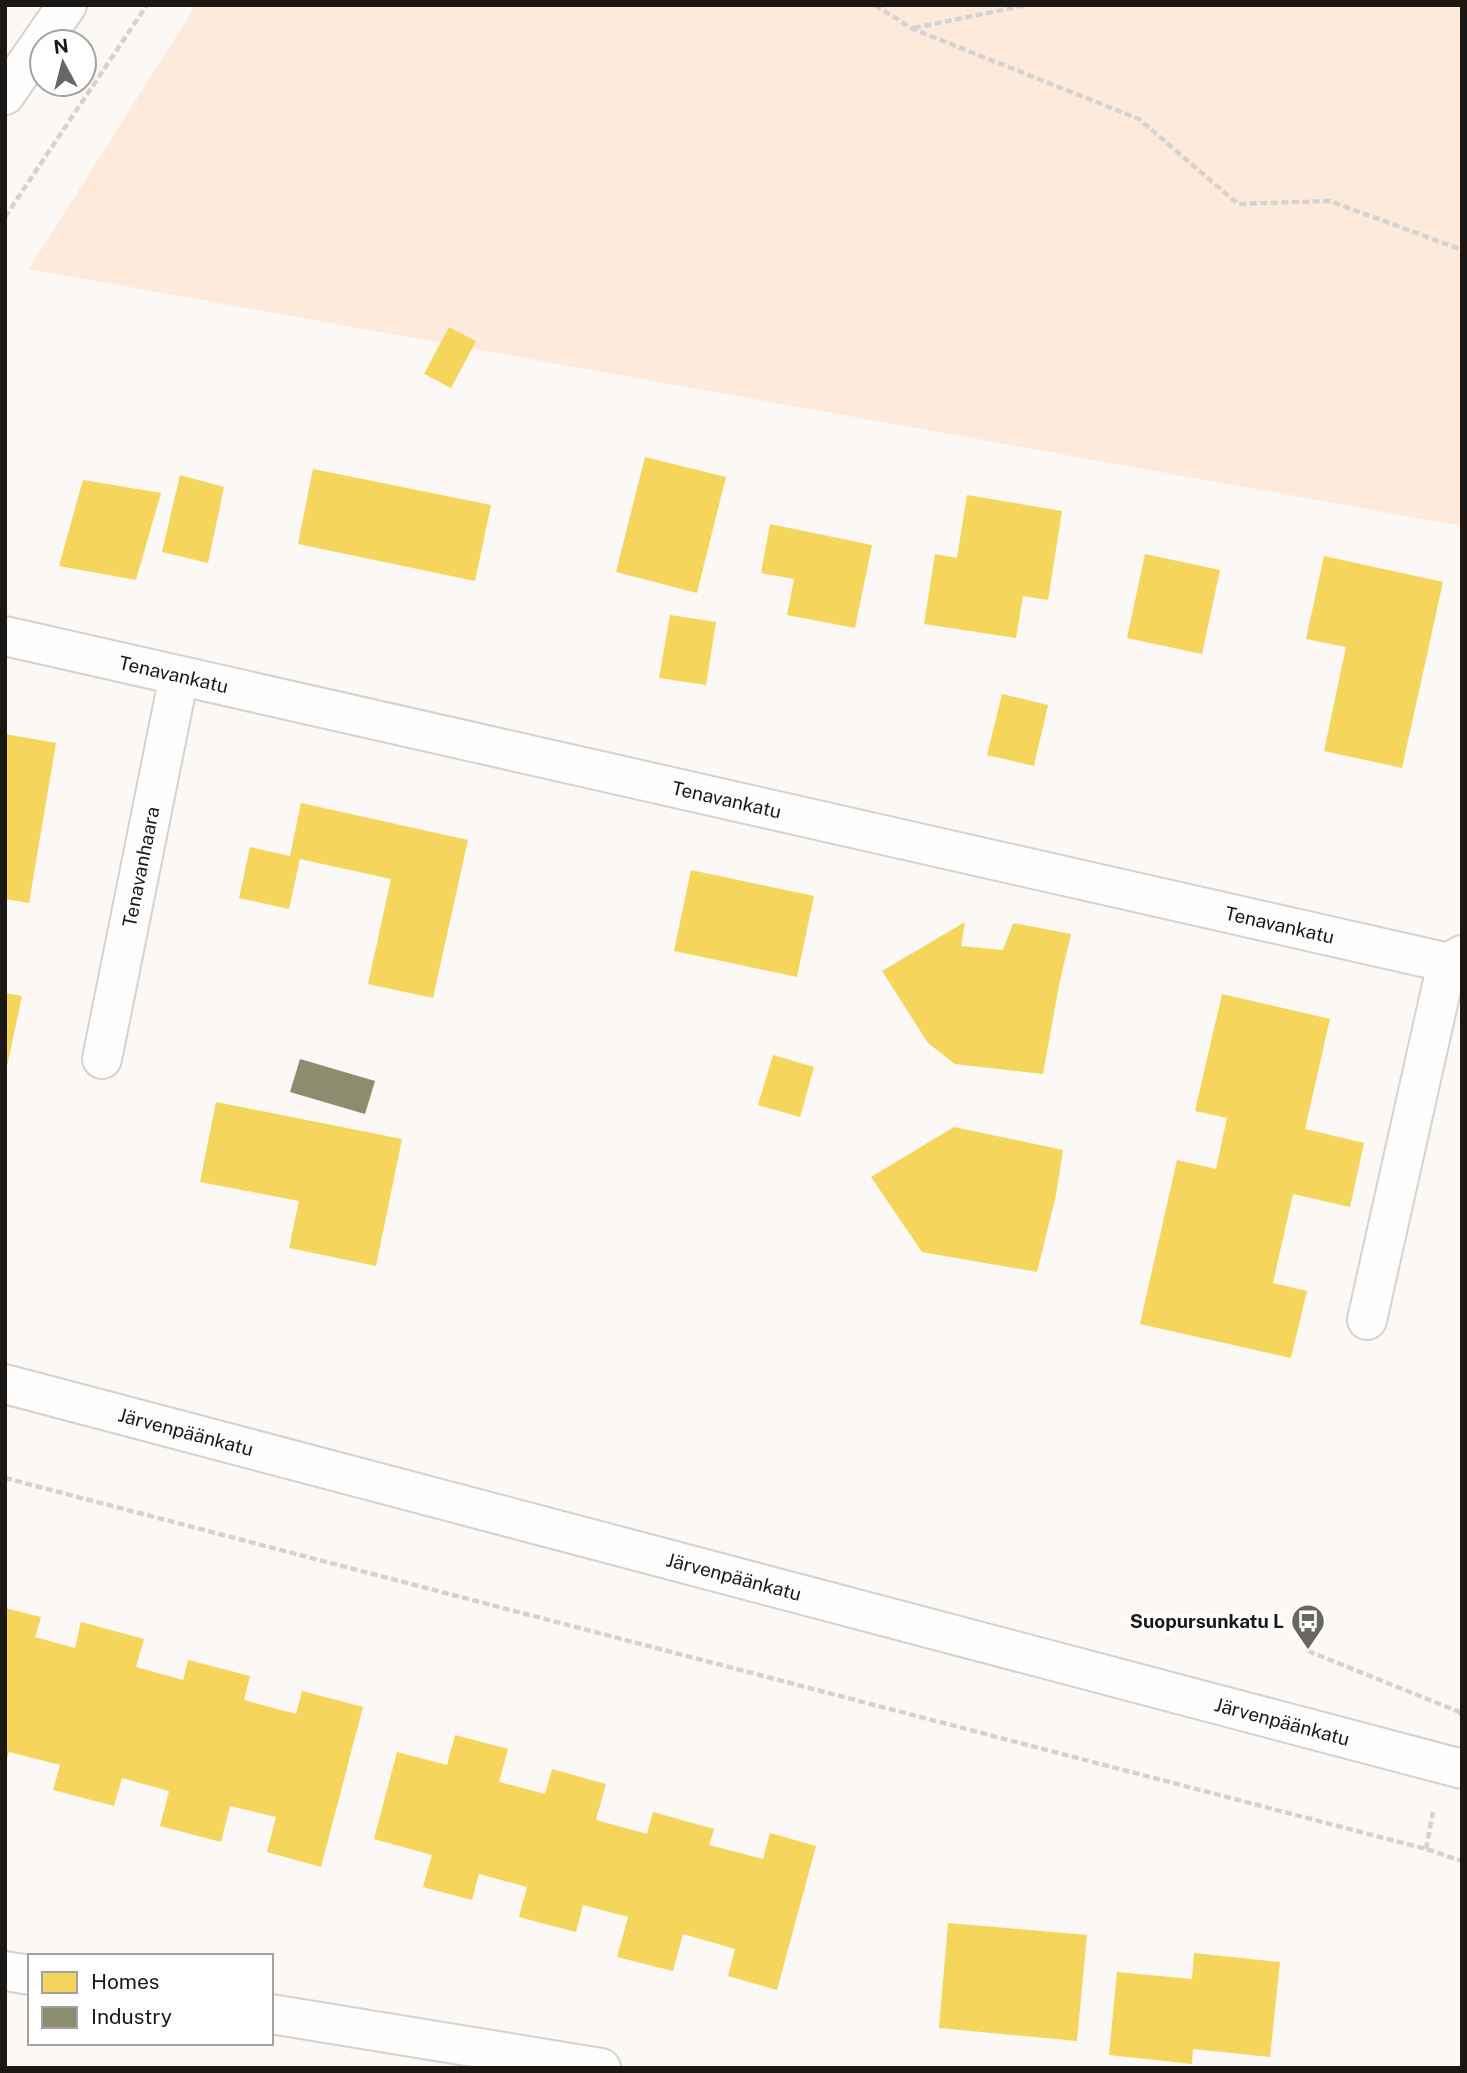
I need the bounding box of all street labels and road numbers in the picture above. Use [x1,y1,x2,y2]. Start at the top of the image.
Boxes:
street label: Tenavankatu [117,651,231,697]
street label: Tenavankatu [670,776,784,823]
street label: Tenavanhaara [118,805,163,929]
street label: Tenavankatu [1223,902,1337,948]
street label: Järvenpäänkatu [116,1403,256,1460]
street label: Järvenpäänkatu [664,1548,804,1605]
street label: Järvenpäänkatu [1212,1693,1352,1750]

